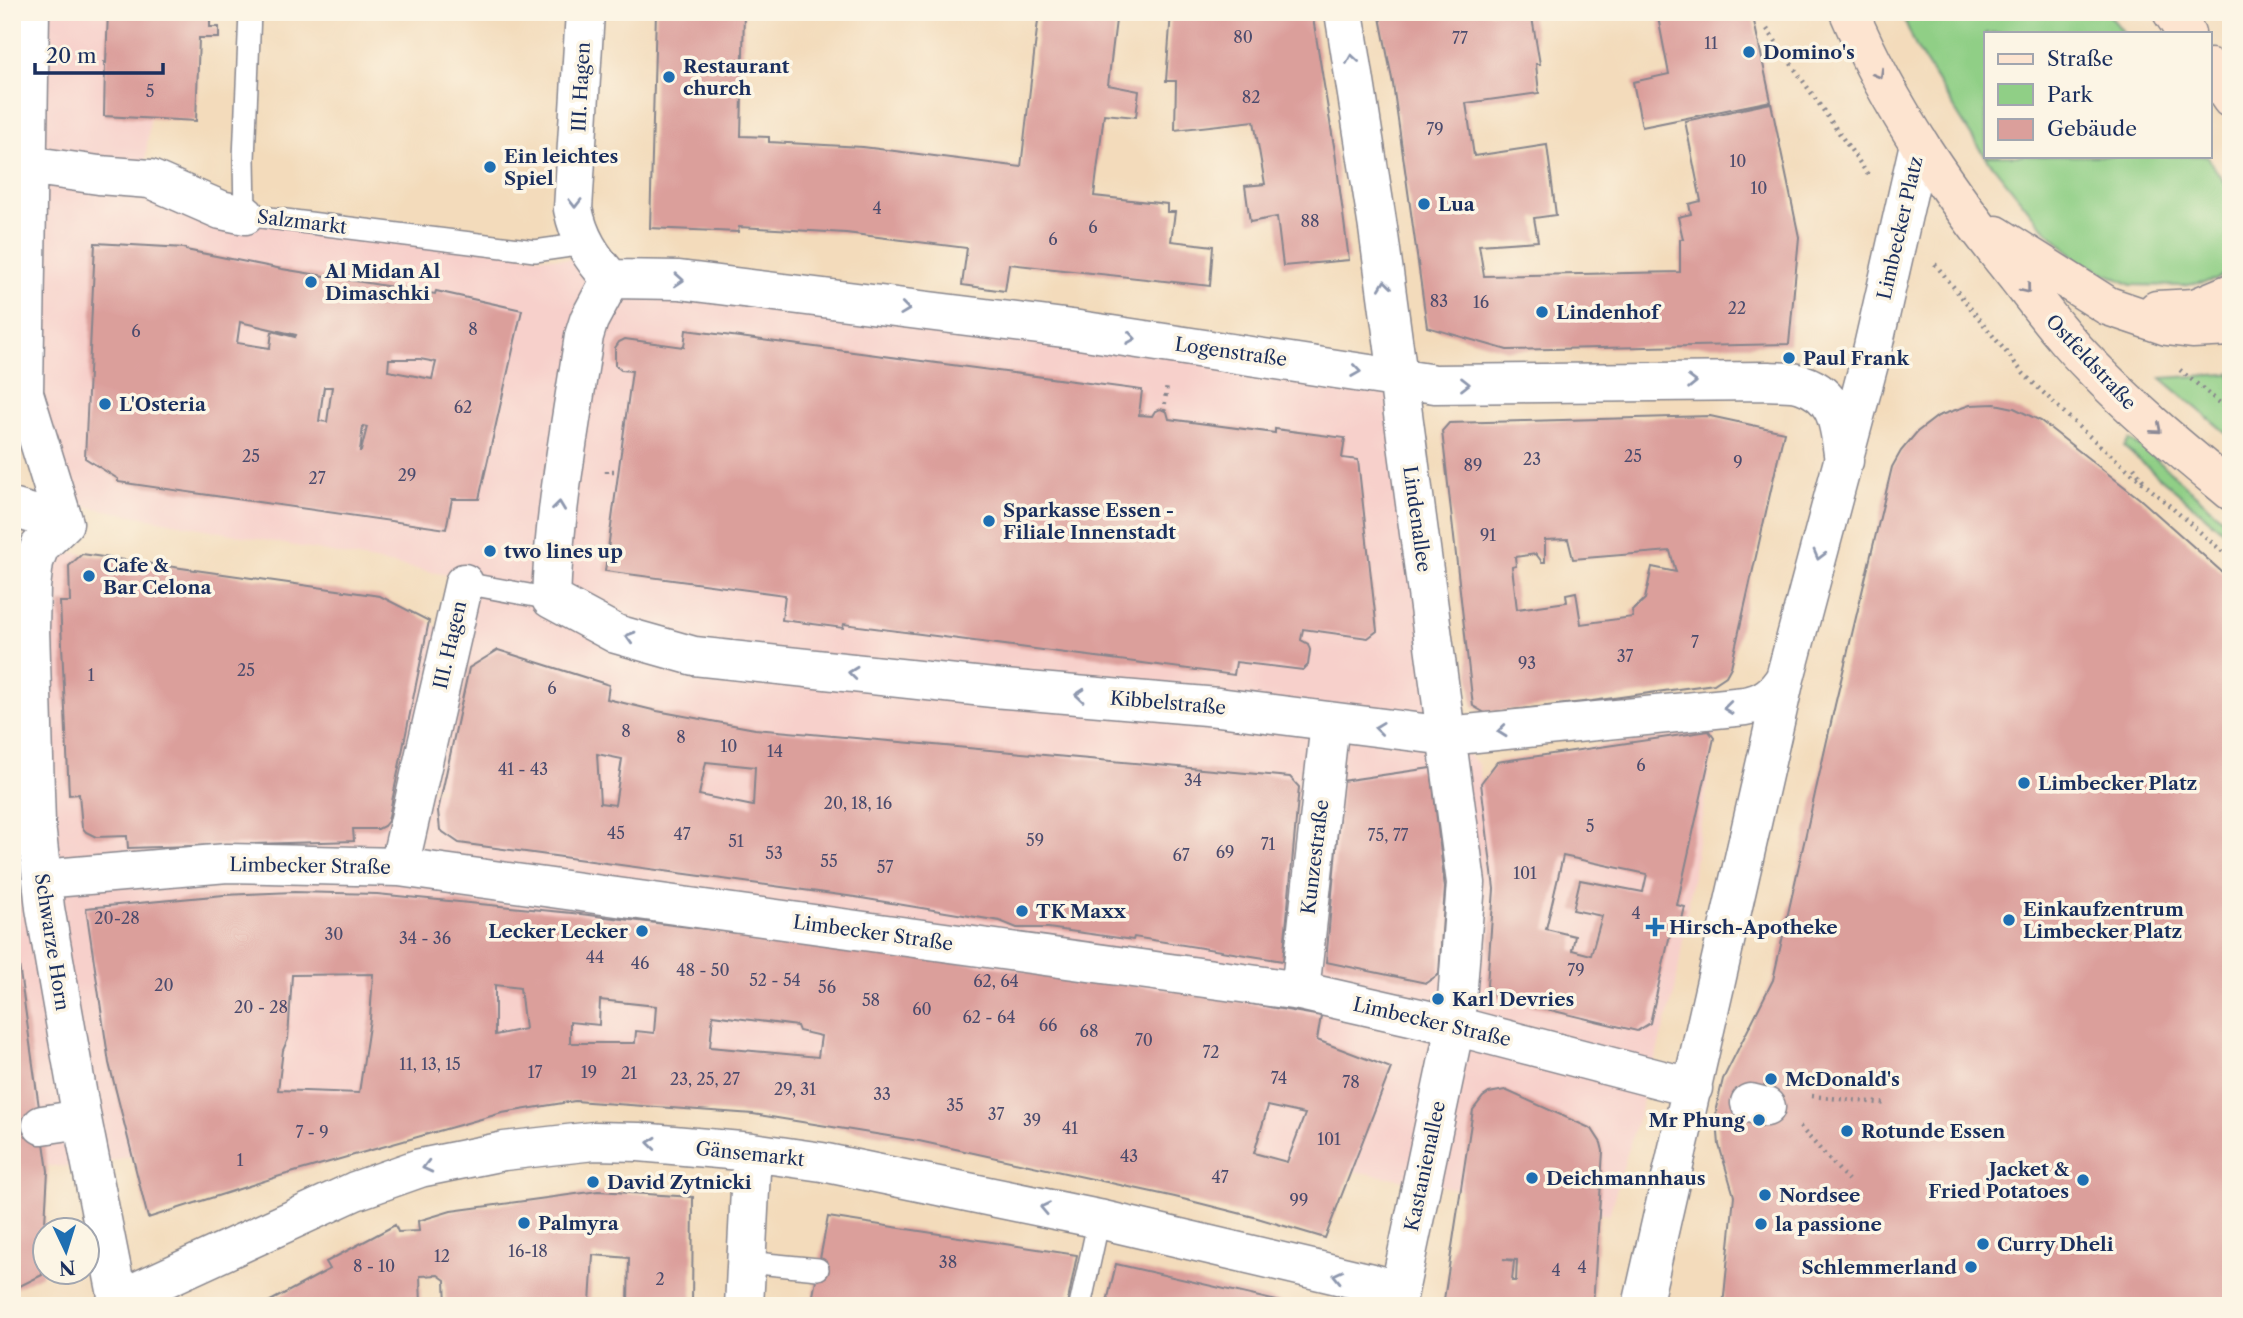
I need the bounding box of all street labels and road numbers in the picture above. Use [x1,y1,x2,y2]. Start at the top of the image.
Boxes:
street label: III. Hagen [567,41,595,133]
street label: Limbecker Platz [1872,154,1928,302]
street label: Salzmarkt [256,205,348,239]
street label: Ostfeldstraße [2041,310,2141,414]
street label: Logenstraße [1173,333,1289,371]
street label: Lindenallee [1398,465,1436,573]
street label: III. Hagen [429,598,471,691]
street label: Kibbelstraße [1109,686,1227,720]
street label: Kunzestraße [1297,798,1333,916]
street label: Limbecker Straße [229,853,391,879]
street label: Schwarze Horn [30,872,74,1012]
street label: Limbecker Straße [791,910,955,956]
street label: Limbecker Straße [1351,993,1513,1051]
street label: Kastanienallee [1400,1099,1450,1233]
street label: Gänsemarkt [694,1137,806,1171]

